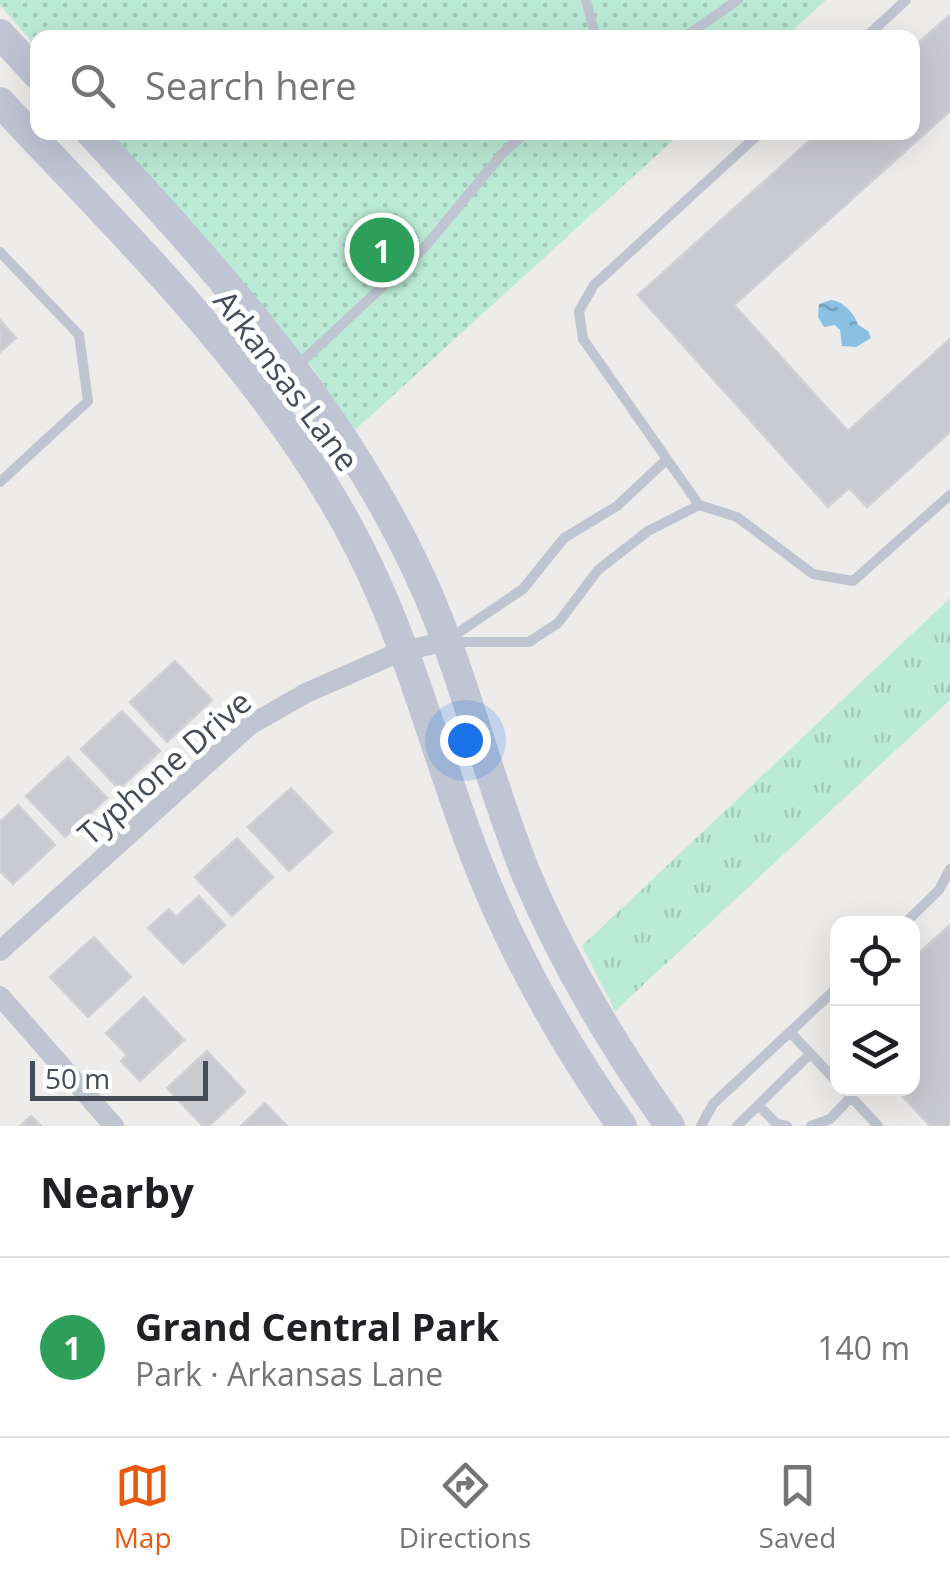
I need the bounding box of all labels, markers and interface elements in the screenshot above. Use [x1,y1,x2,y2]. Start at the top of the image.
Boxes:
search box [30,30,920,140]
icon: search [65,58,120,113]
text: Search here [145,59,357,111]
pin: 1 [350,212,414,288]
street label: Arkansas Lane [205,281,369,479]
street label: Typhone Drive [68,680,260,854]
your location [440,715,491,766]
map controls [830,916,920,1096]
button: locate [830,916,920,1006]
button: layers [830,1006,920,1096]
scale bar [30,1056,208,1100]
text: 50 m [45,1059,110,1097]
text: Nearby [40,1163,194,1220]
text: Grand Central Park [135,1300,499,1352]
text: 1 [63,1326,82,1369]
text: 140 m [817,1326,910,1369]
text: Park · Arkansas Lane [135,1352,443,1395]
tab: Map [114,1458,172,1556]
tab: Directions [399,1458,531,1556]
tab: Saved [759,1458,836,1556]

